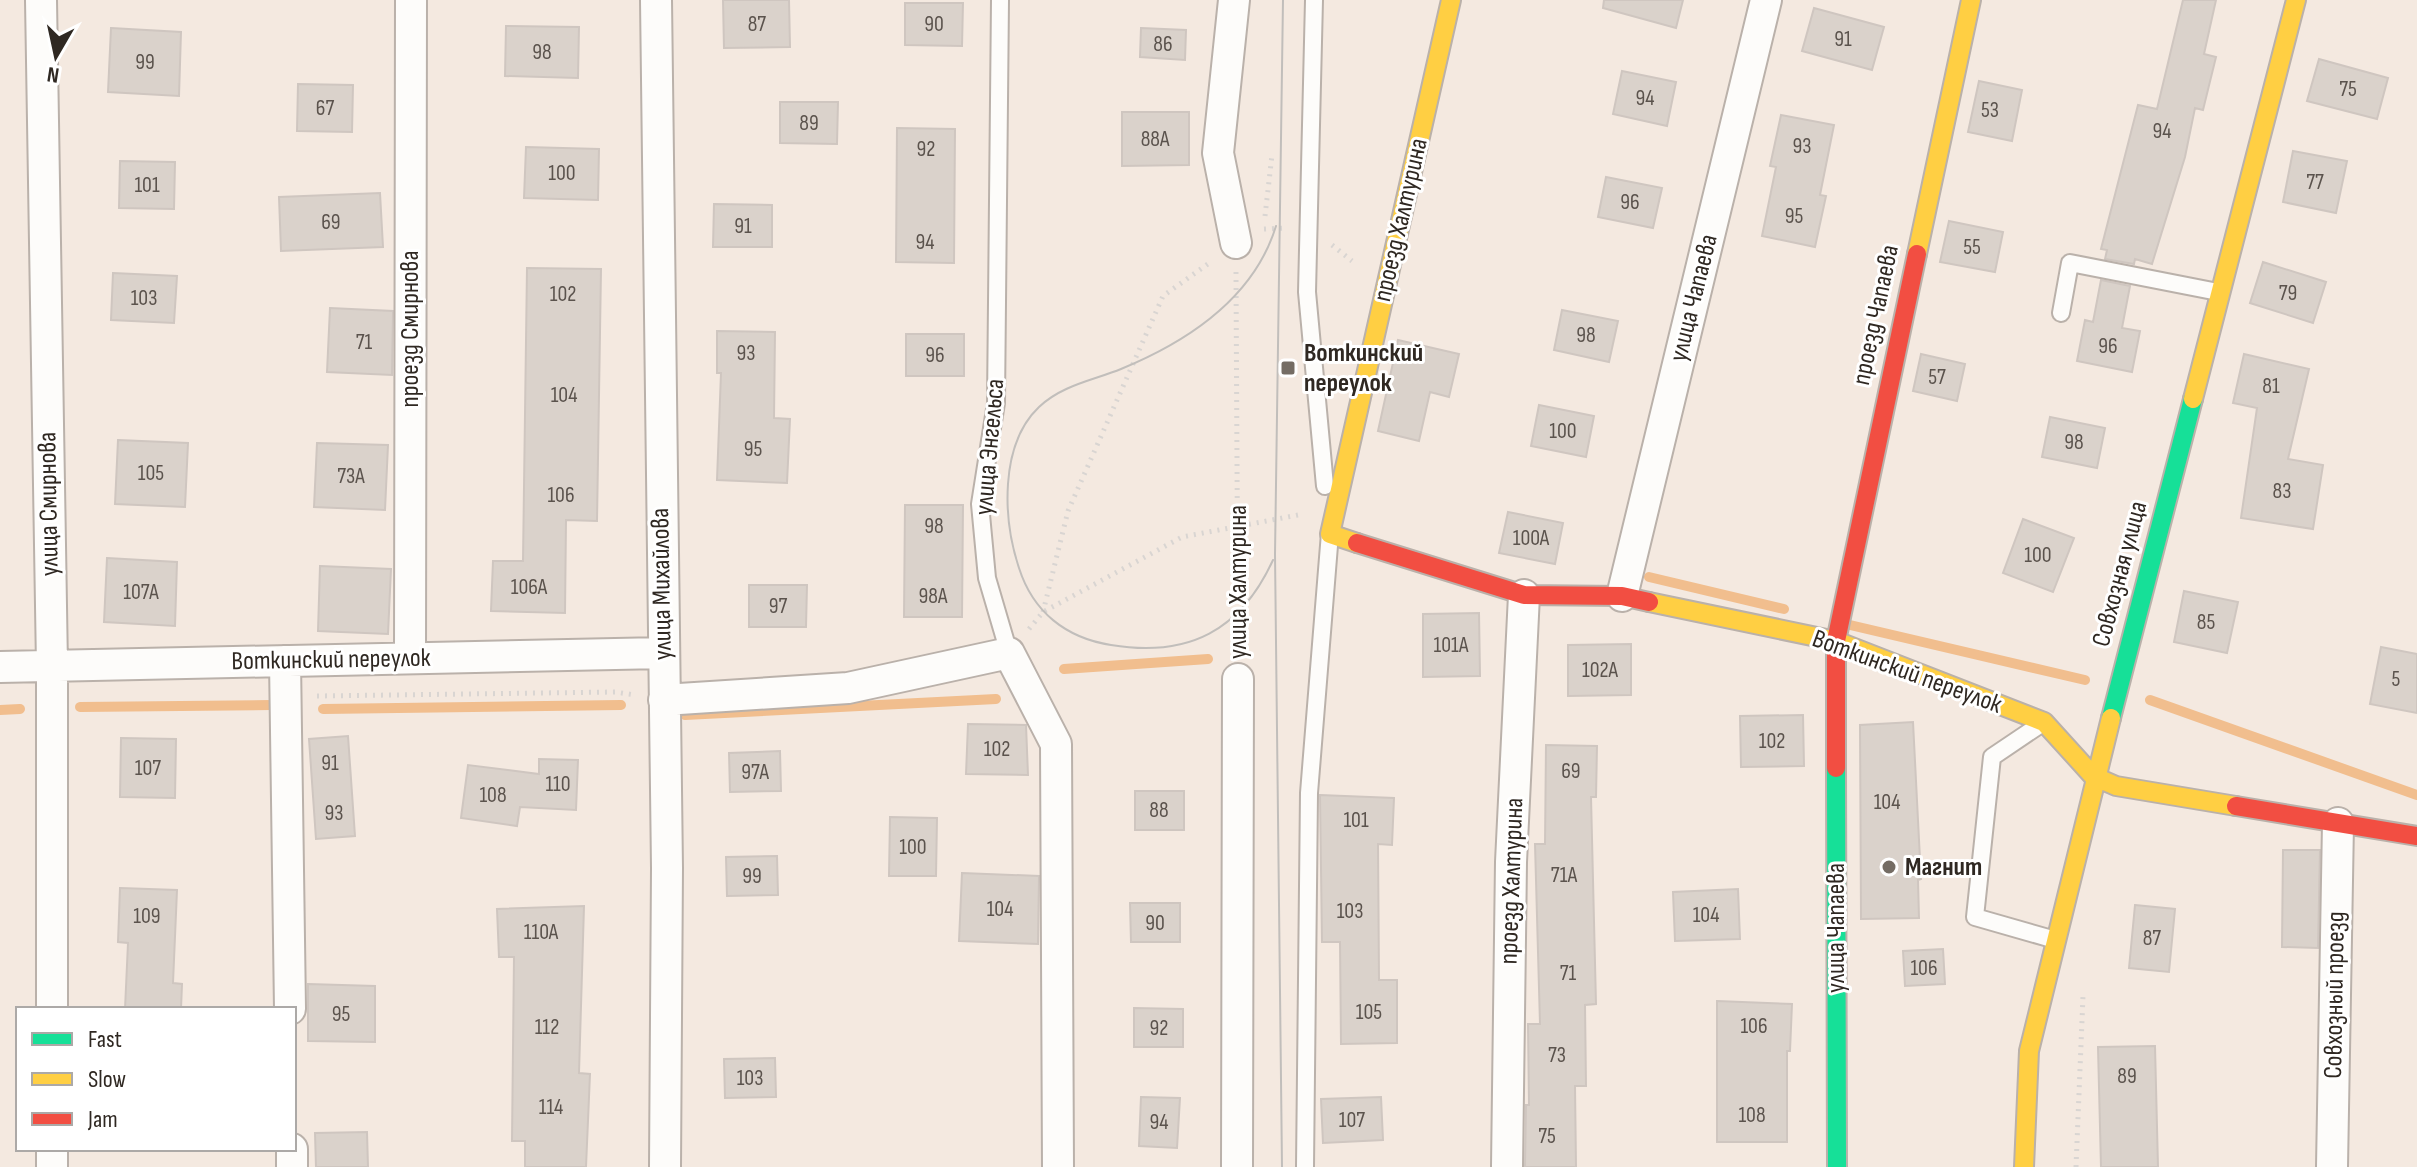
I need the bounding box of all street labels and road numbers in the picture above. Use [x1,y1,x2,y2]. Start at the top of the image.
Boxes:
street label: проезд Халтурина [1367,135,1435,305]
street label: улица Чапаева [1663,231,1725,365]
street label: проезд Чапаева [1846,242,1906,388]
street label: проезд Смирнова [395,251,426,407]
street label: улица Энгельса [969,377,1011,517]
street label: улица Смирнова [32,432,66,576]
street label: Совхозная улица [2086,498,2154,650]
street label: улица Халтурина [1223,505,1254,659]
street label: улица Михайлова [645,508,679,660]
street label: Воткинский переулок [1808,623,2006,721]
street label: Воткинский переулок [231,643,431,677]
street label: проезд Халтурина [1494,797,1530,965]
street label: улица Чапаева [1821,863,1852,993]
street label: Совхозный проезд [2318,911,2352,1079]

